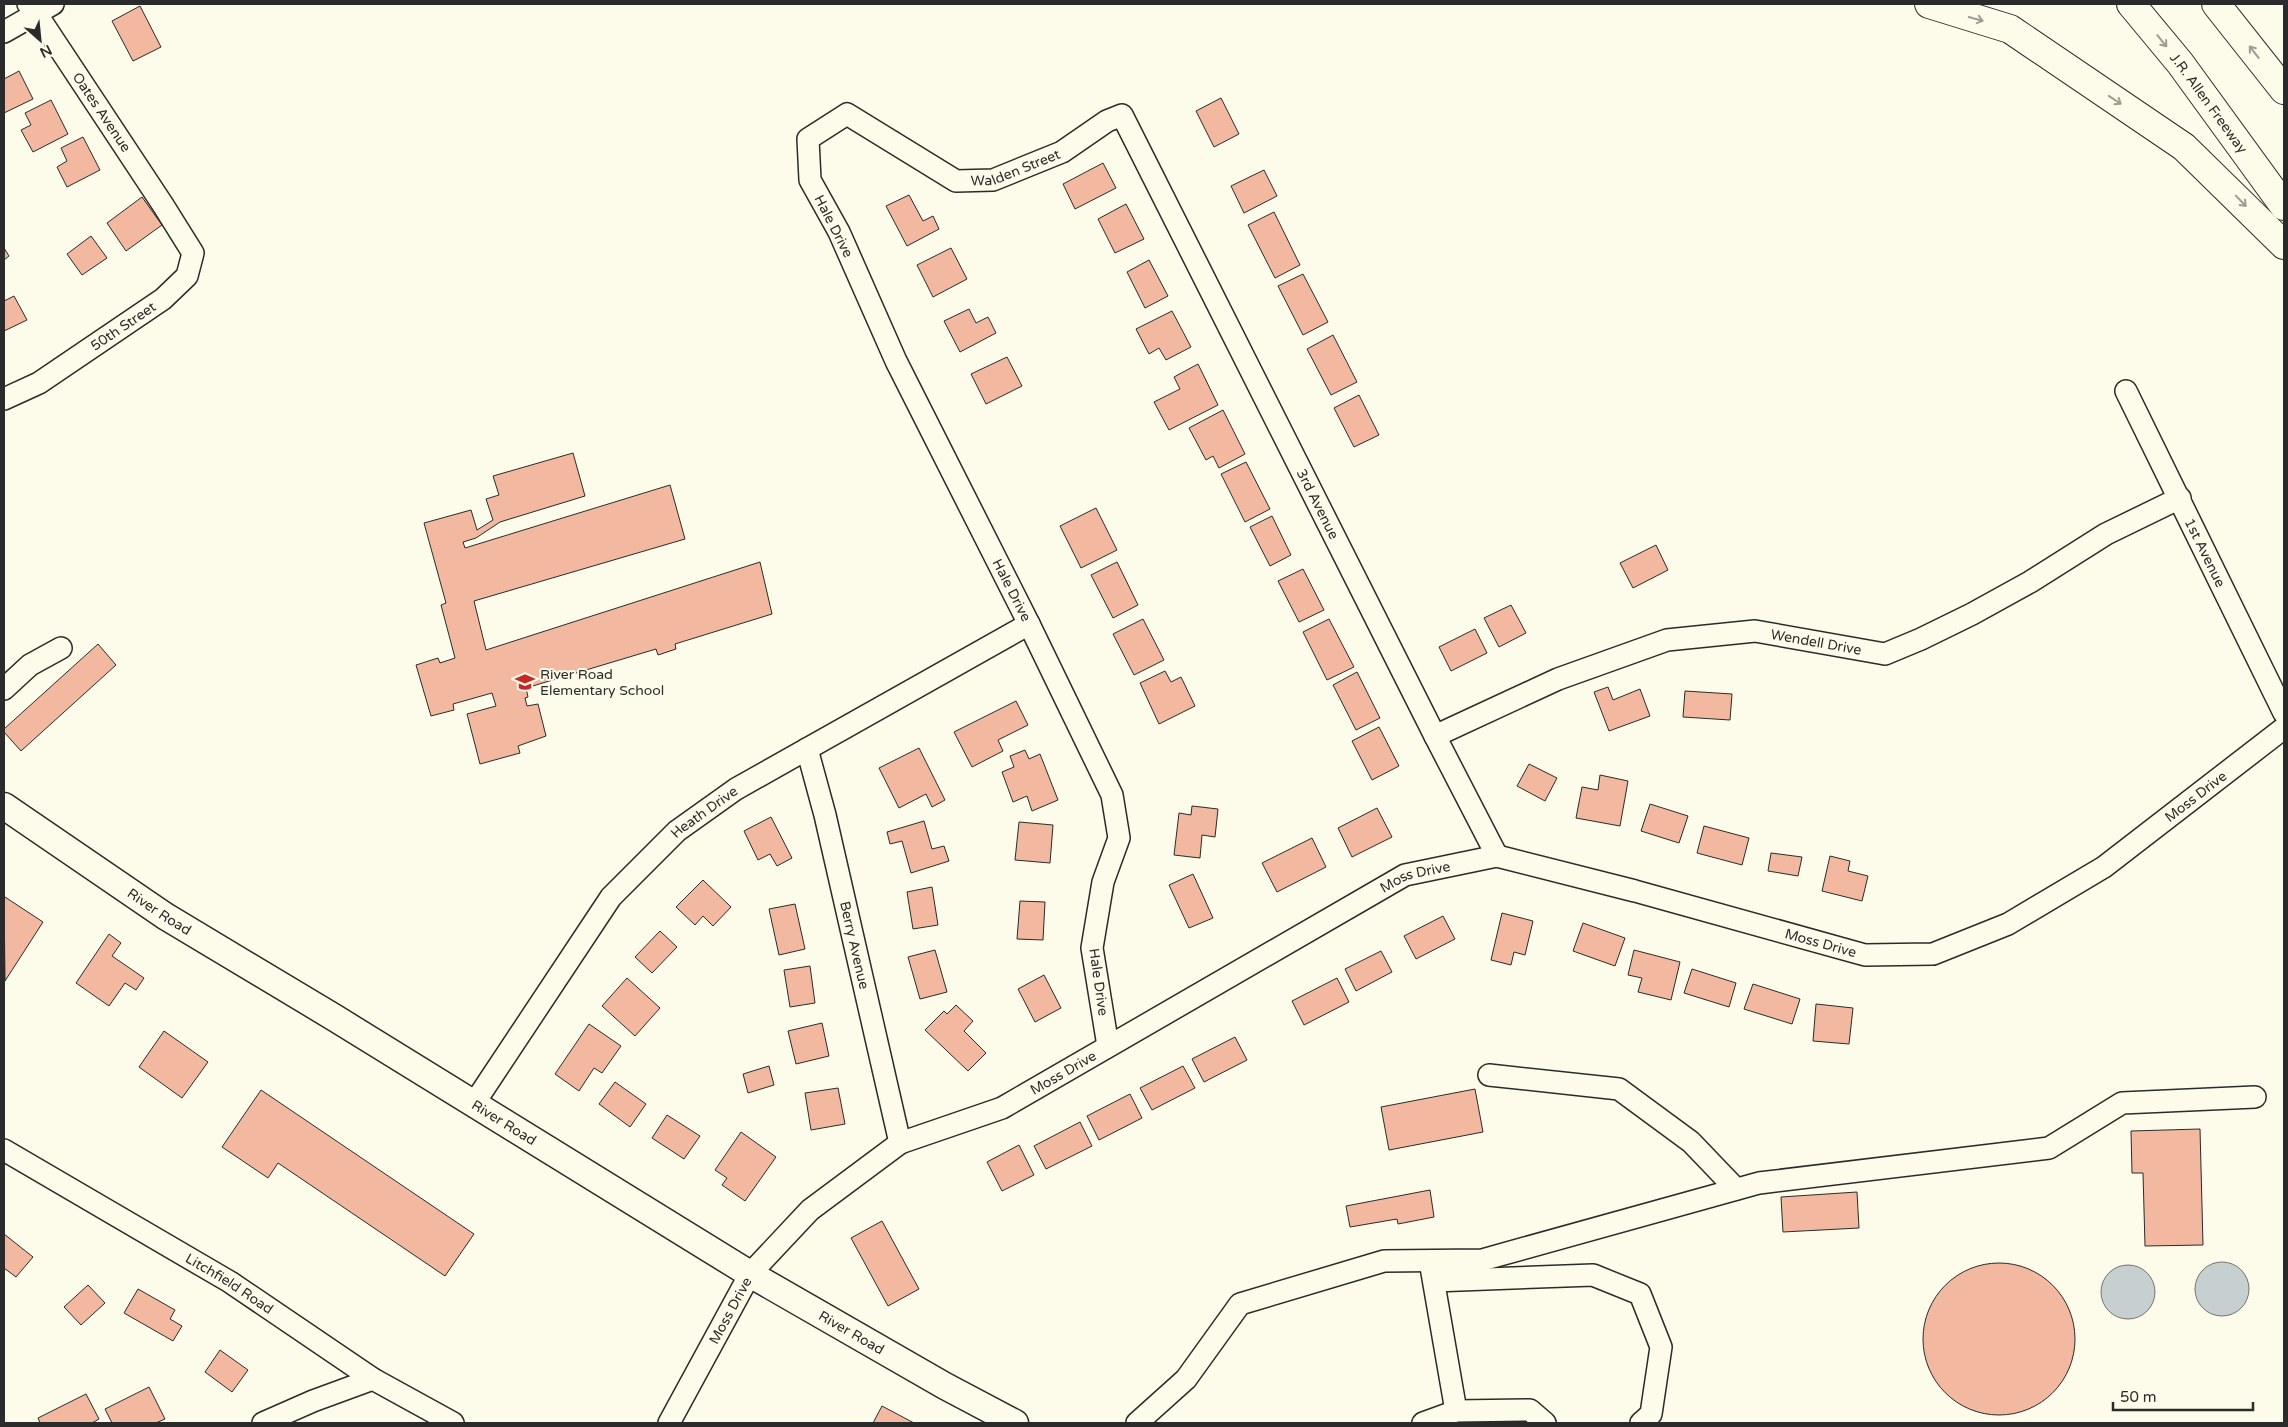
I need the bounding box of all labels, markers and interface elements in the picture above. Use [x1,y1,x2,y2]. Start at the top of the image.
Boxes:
north arrow [15,15,65,65]
one-way arrow [1967,15,1983,25]
one-way arrow [2156,35,2168,48]
text: N [37,41,55,61]
one-way arrow [2249,46,2260,59]
street label: J.R. Allen Freeway [2166,50,2251,157]
street label: Oates Avenue [69,69,135,155]
one-way arrow [2108,95,2122,105]
street label: Walden Street [970,145,1063,190]
street label: Hale Drive [811,192,857,260]
one-way arrow [2235,195,2247,208]
street label: 50th Street [87,298,160,355]
street label: 3rd Avenue [1293,466,1342,542]
street label: 1st Avenue [2181,516,2229,590]
street label: Hale Drive [989,556,1035,624]
street label: Wendell Drive [1769,626,1863,659]
place label: River Road Elementary School [540,666,664,699]
school or university icon: River Road Elementary School [514,671,536,693]
street label: Moss Drive [2162,767,2230,826]
street label: Heath Drive [667,783,741,842]
street label: Moss Drive [1377,858,1452,897]
street label: River Road [124,885,194,939]
street label: Berry Avenue [836,900,873,991]
street label: Moss Drive [1783,925,1858,961]
street label: Hale Drive [1085,947,1112,1017]
street label: Moss Drive [1027,1047,1100,1099]
street label: River Road [468,1096,539,1149]
street label: Litchfield Road [182,1250,276,1318]
street label: Moss Drive [706,1274,756,1347]
street label: River Road [815,1307,887,1358]
scale bar [2113,1380,2253,1412]
text: 50 m [2120,1388,2157,1406]

